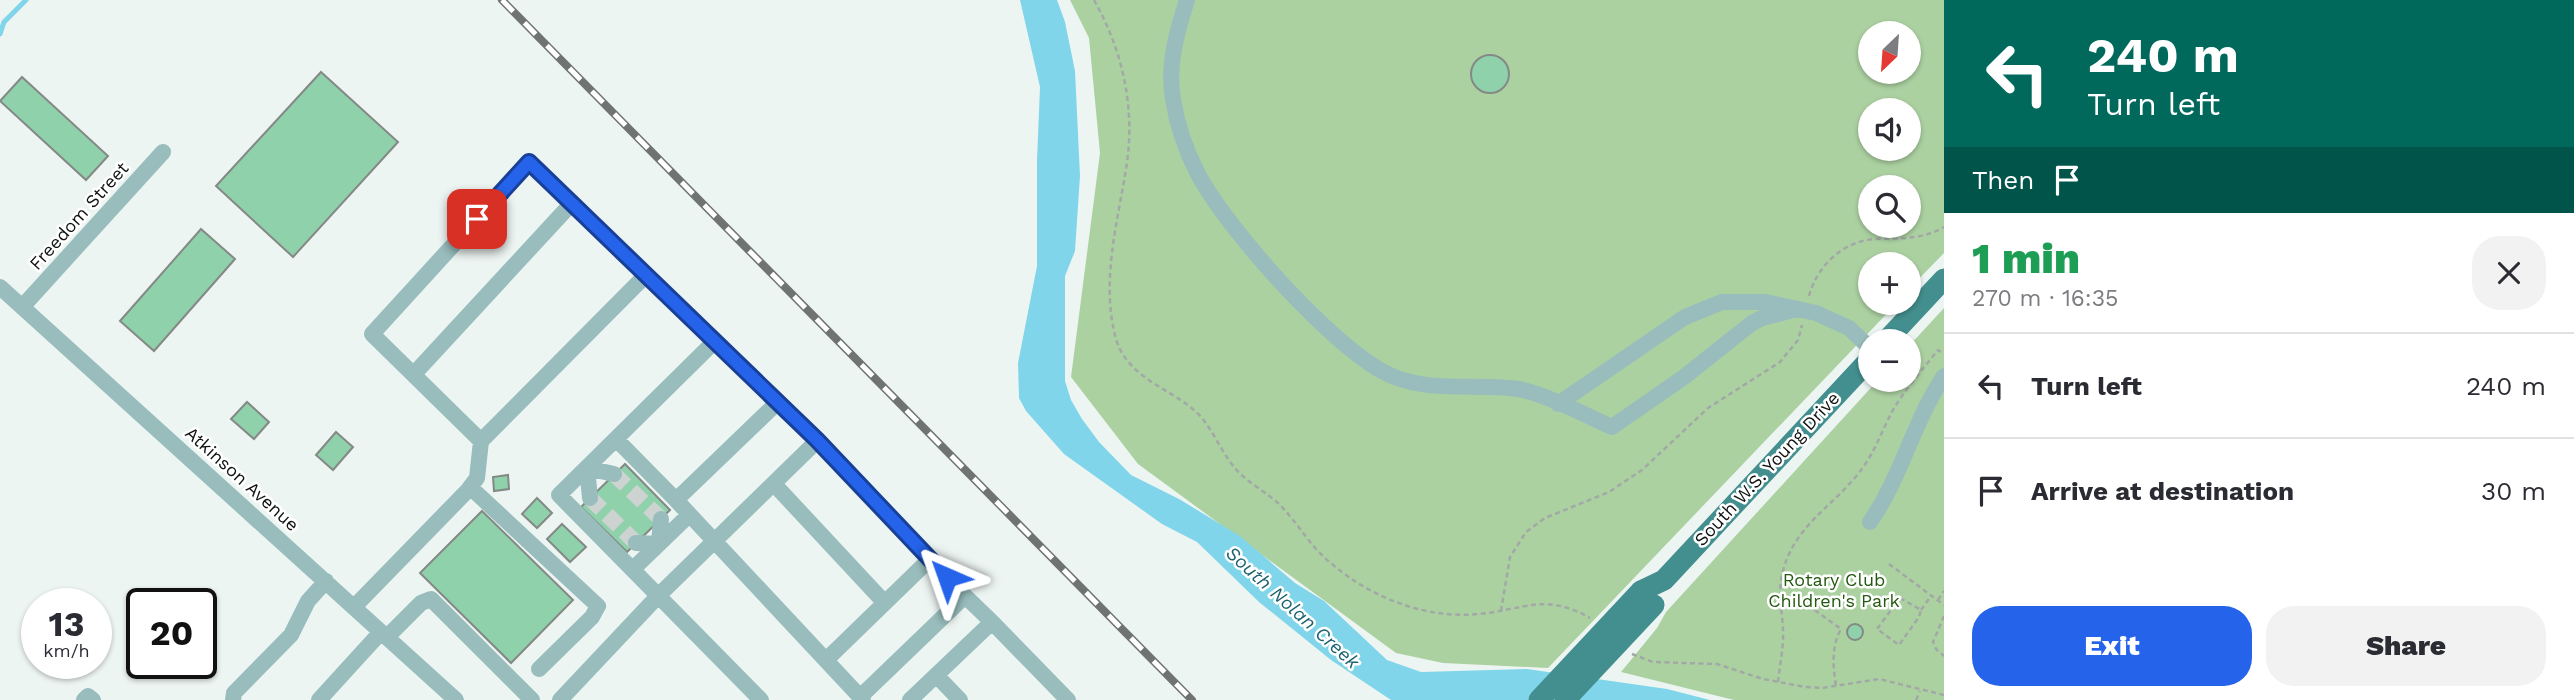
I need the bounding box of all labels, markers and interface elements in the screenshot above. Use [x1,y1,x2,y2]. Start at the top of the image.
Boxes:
north arrow [1858,21,1922,84]
map controls [1858,21,1921,392]
text: 240 m [2087,26,2239,84]
icon: left [1972,28,2063,119]
text: Turn left [2087,85,2220,123]
button: sound [1858,98,1921,161]
street label: Freedom Street [25,157,133,274]
icon: arrive [2048,161,2086,199]
text: Then [1972,165,2034,195]
button: search [1858,175,1921,238]
pin [447,189,507,249]
icon: arrive [458,200,496,238]
text: 1 min [1972,234,2080,283]
button: close [2472,236,2546,310]
button: + [1858,252,1921,315]
text: 270 m · 16:35 [1972,285,2118,312]
button: − [1858,329,1921,392]
icon: left [1972,367,2010,405]
text: Turn left [2031,371,2142,401]
text: 240 m [2466,371,2546,401]
street label: South W.S. Young Drive [1690,387,1843,550]
street label: Atkinson Avenue [181,422,303,535]
icon: arrive [1972,472,2010,510]
text: Arrive at destination [2031,476,2294,506]
text: 30 m [2481,476,2546,506]
position arrow [910,540,984,614]
water label: South Nolan Creek [1221,541,1365,674]
park label: Rotary Club Children's Park [1768,569,1900,611]
speed limit sign: 20 [126,588,217,679]
text: 13 [49,603,84,645]
button: Exit [1972,606,2252,686]
button: Share [2266,606,2546,686]
text: km/h [43,640,90,661]

